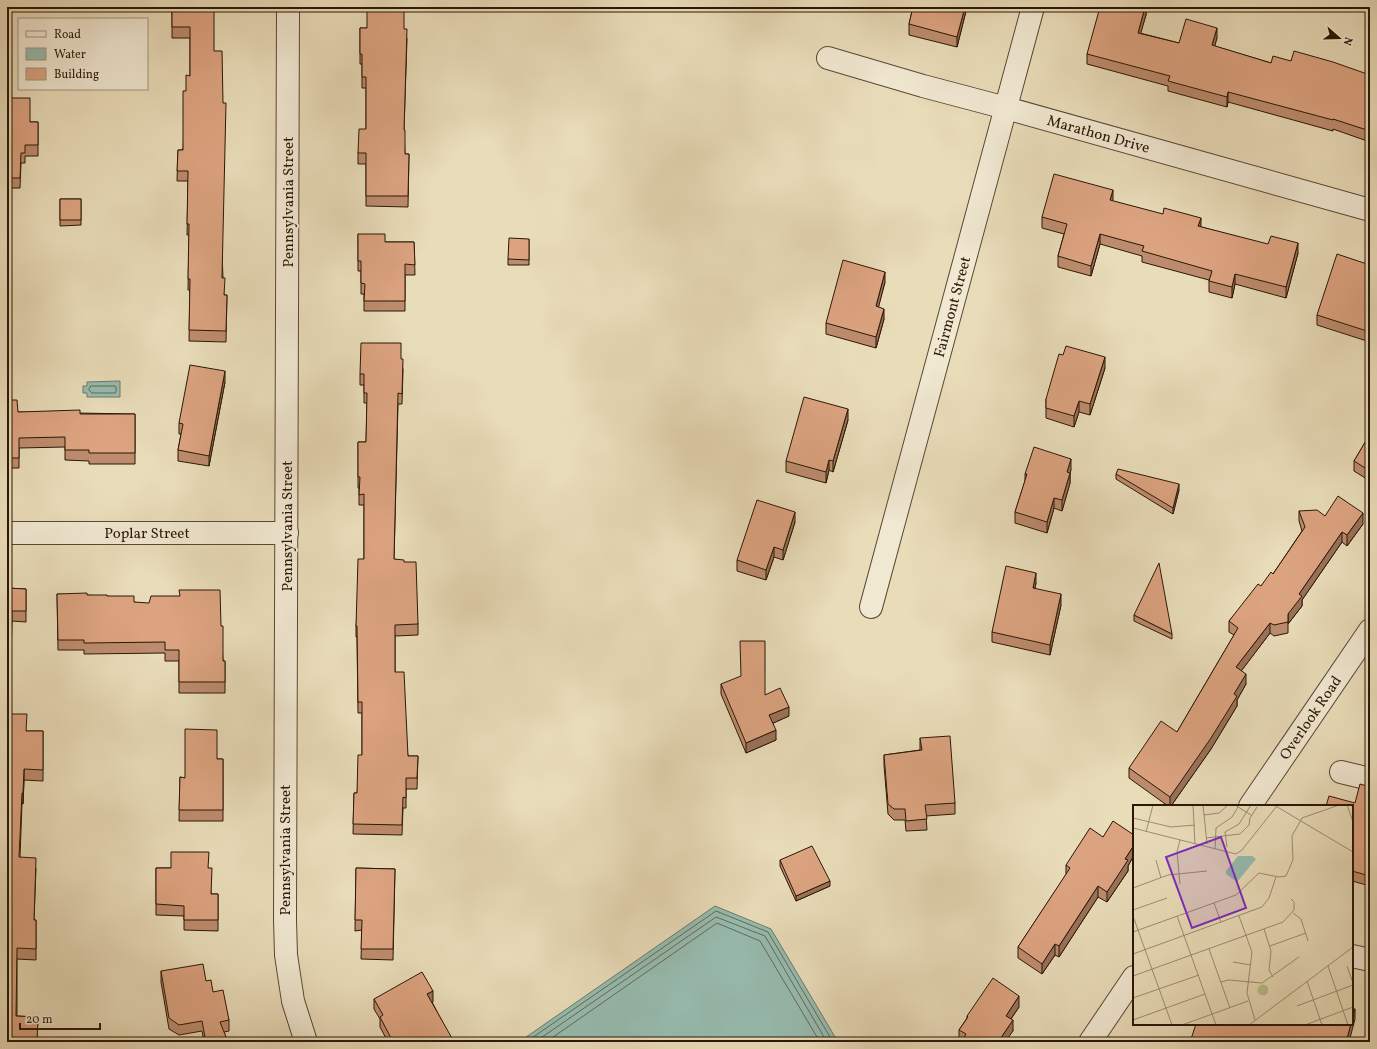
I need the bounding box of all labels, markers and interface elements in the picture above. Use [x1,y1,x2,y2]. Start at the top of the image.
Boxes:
legend [18,18,148,90]
north arrow [1319,18,1359,58]
text: Road [54,27,81,43]
text: N [1339,35,1355,47]
text: Water [54,47,86,63]
text: Building [54,67,99,83]
street label: Marathon Drive [1044,111,1152,160]
street label: Pennsylvania Street [279,137,300,267]
street label: Fairmont Street [930,254,977,360]
street label: Pennsylvania Street [278,461,299,591]
street label: Poplar Street [104,524,190,545]
street label: Overlook Road [1275,672,1348,765]
street label: Pennsylvania Street [276,785,297,915]
inset map [1133,805,1353,1025]
scale bar [20,1005,100,1031]
text: 20 m [26,1012,53,1028]

